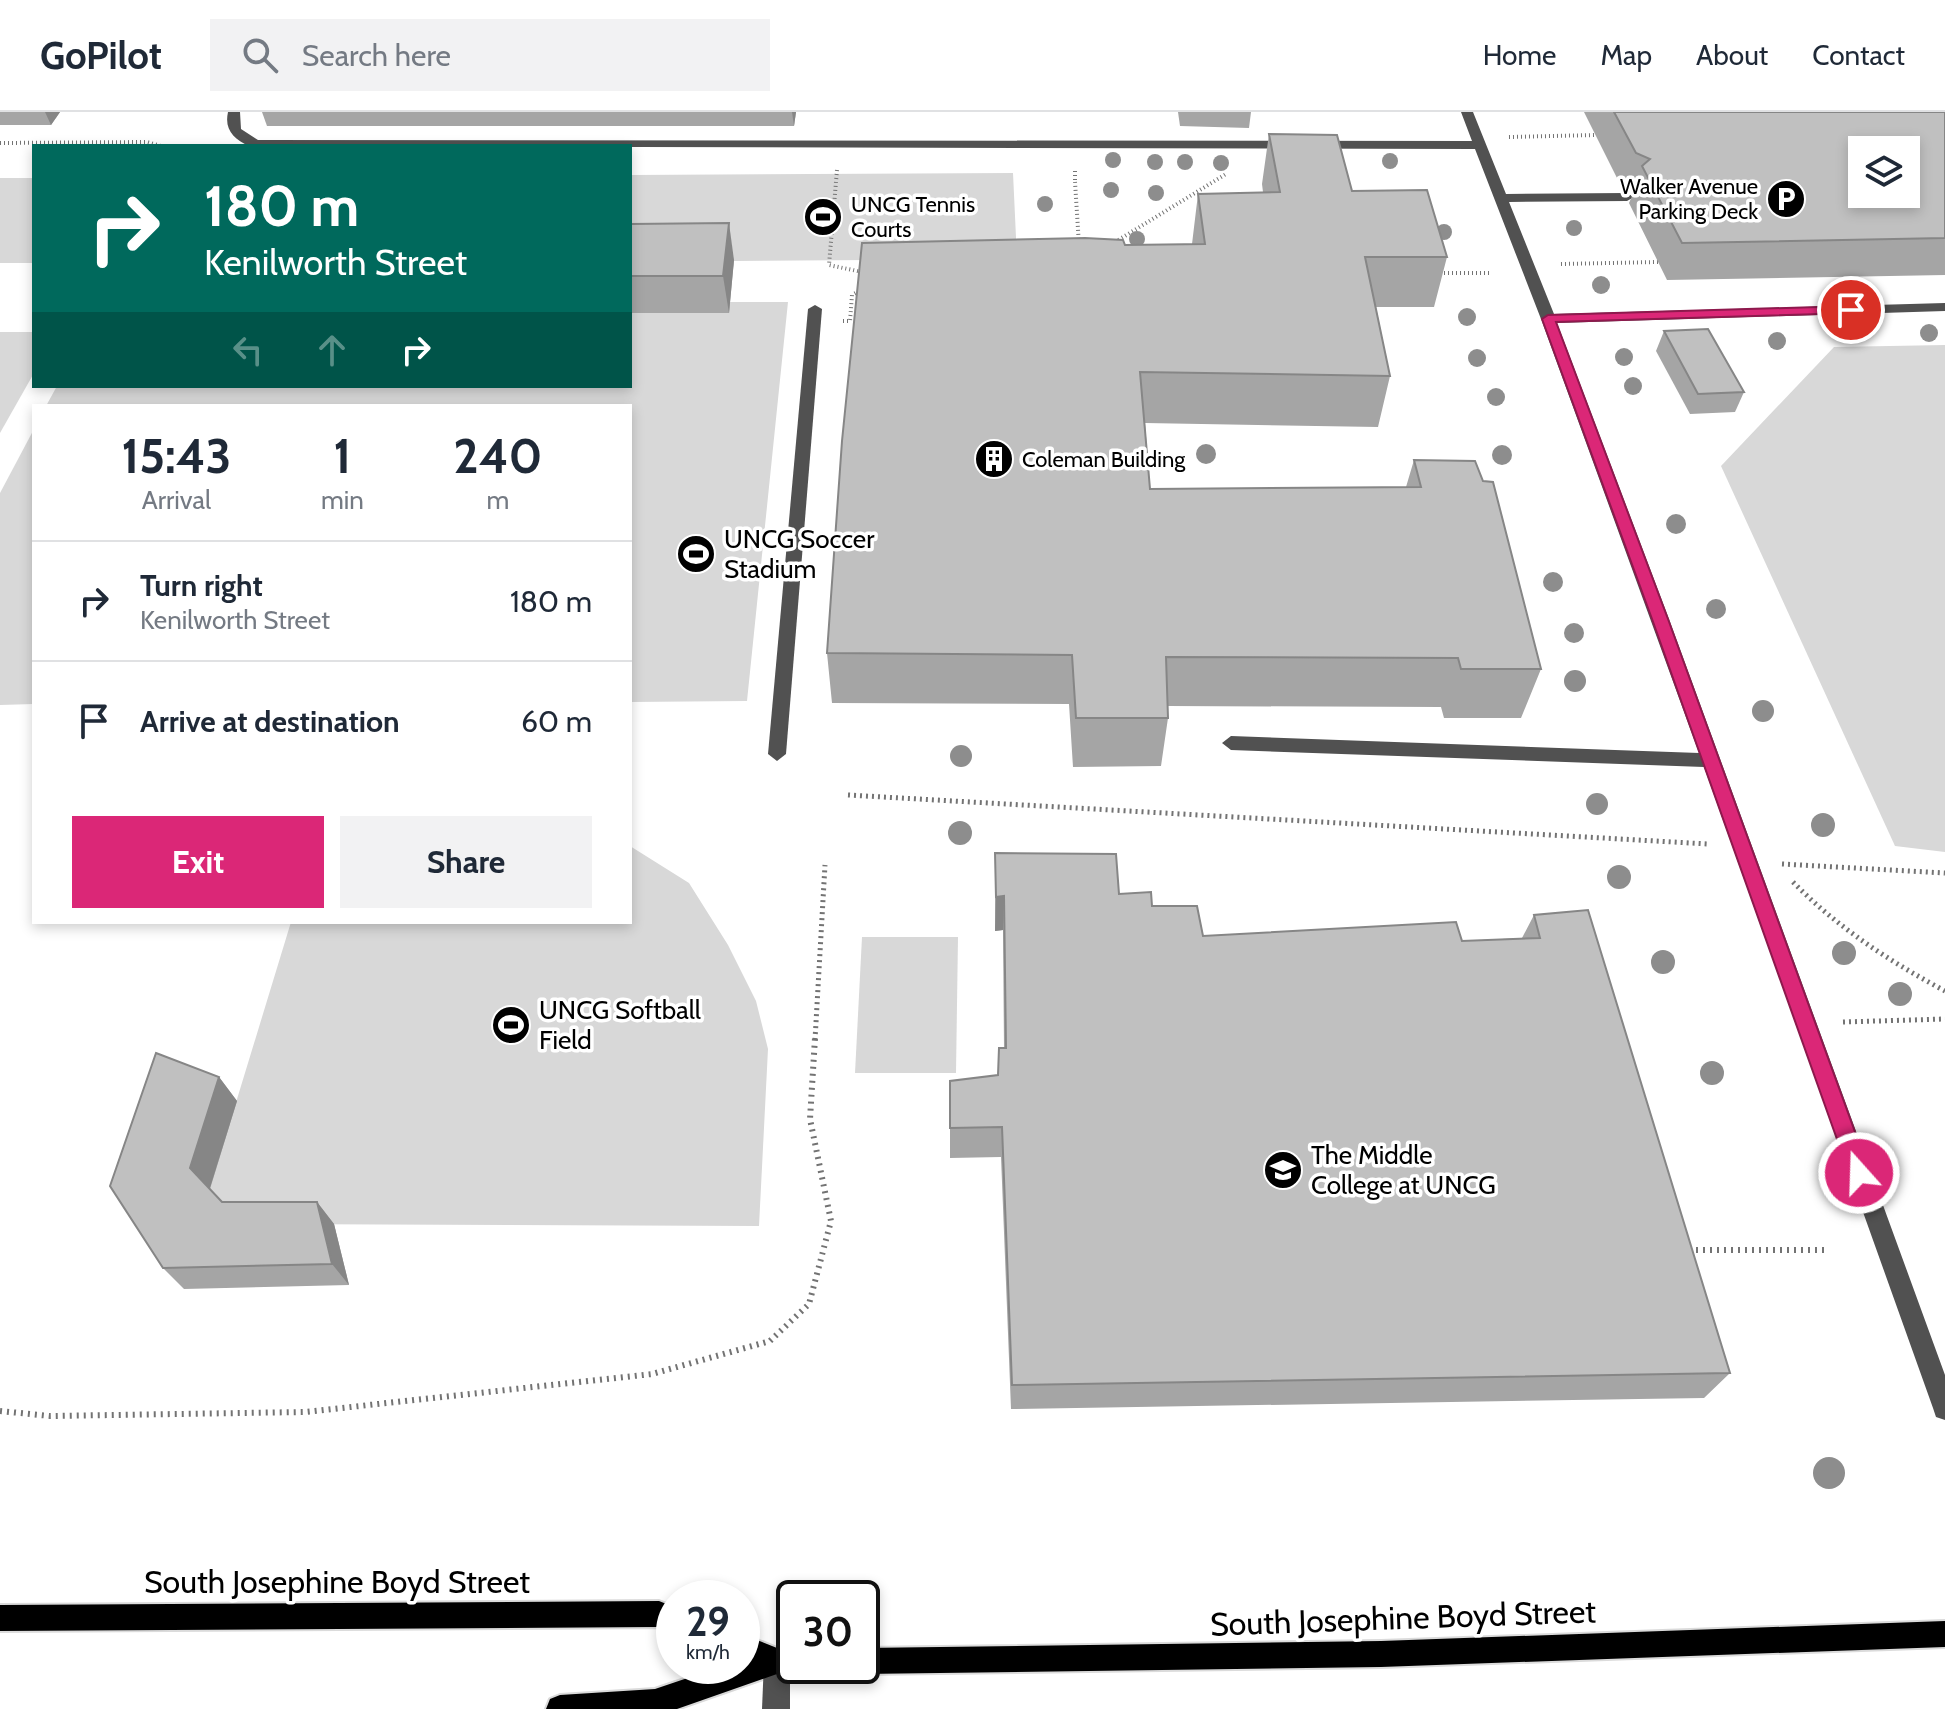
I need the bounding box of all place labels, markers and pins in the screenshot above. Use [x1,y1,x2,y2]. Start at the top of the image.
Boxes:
place label: Walker Avenue Parking Deck [1620,173,1758,225]
parking icon: Walker Avenue Parking Deck [1765,178,1807,220]
place label: UNCG Tennis Courts [851,191,975,243]
sports icon: UNCG Tennis Courts [802,196,844,238]
pin [1817,276,1885,344]
building icon: Coleman Building [973,438,1015,480]
place label: Coleman Building [1022,446,1186,473]
place label: UNCG Soccer Stadium [724,523,875,585]
sports icon: UNCG Soccer Stadium [675,533,717,575]
place label: UNCG Softball Field [539,994,701,1056]
sports icon: UNCG Softball Field [490,1004,532,1046]
place label: The Middle College at UNCG [1311,1139,1496,1201]
school or university icon: The Middle College at UNCG [1262,1149,1304,1191]

